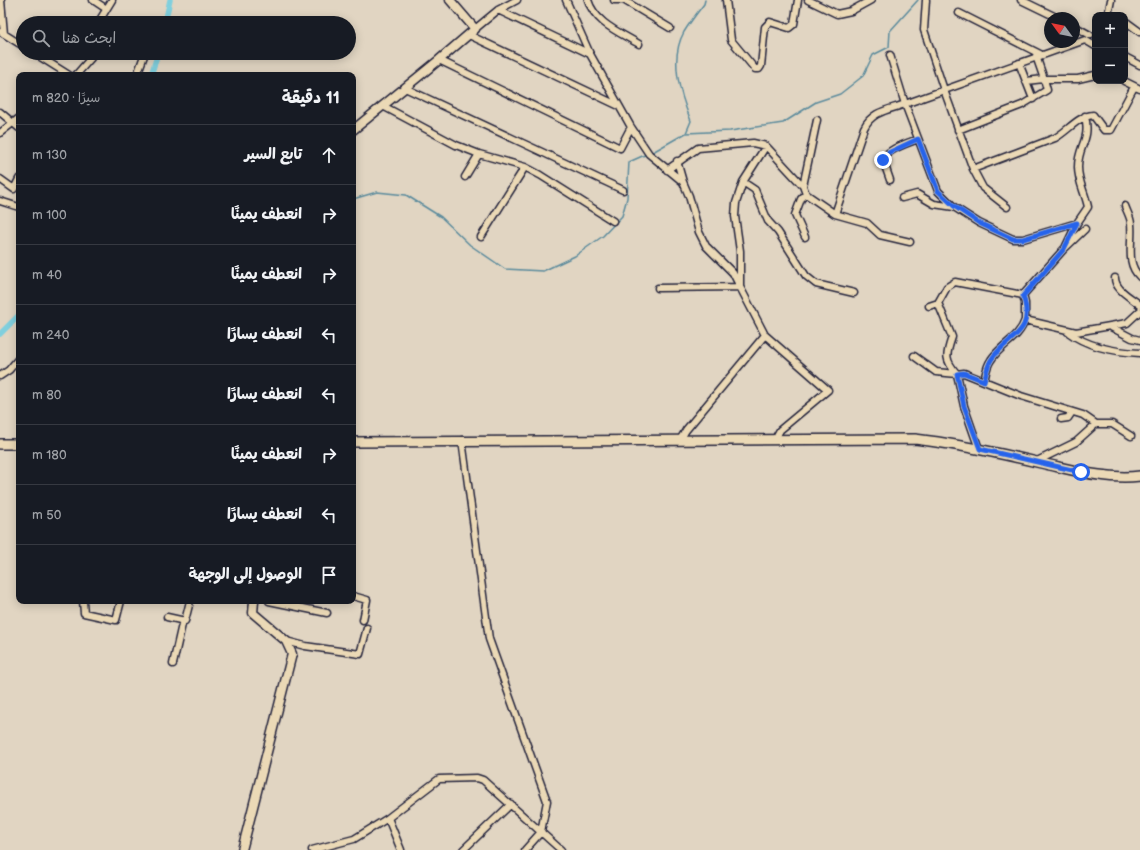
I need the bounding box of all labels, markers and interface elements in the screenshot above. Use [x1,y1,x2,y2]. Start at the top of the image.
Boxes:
north arrow [1044,12,1080,48]
map controls [1092,12,1128,84]
button: + [1092,12,1128,48]
search box [16,16,356,60]
icon: search [30,27,52,49]
text: ابحث هنا [62,29,116,48]
button: − [1092,48,1128,84]
text: 11 دقيقة [282,88,340,108]
text: سيرًا · 820 m [32,90,100,106]
icon: ahead [318,144,340,166]
text: تابع السير [244,145,302,164]
text: 130 m [32,147,67,163]
route end [874,151,892,169]
icon: right [318,204,340,226]
text: انعطف يمينًا [231,205,302,224]
text: 100 m [32,207,67,223]
icon: right [318,264,340,286]
text: انعطف يمينًا [231,265,302,284]
text: 40 m [32,267,62,283]
icon: left [318,324,340,346]
text: انعطف يسارًا [227,325,302,344]
text: 240 m [32,327,69,343]
icon: left [318,384,340,406]
text: انعطف يسارًا [227,385,302,404]
text: 80 m [32,387,62,403]
icon: right [318,444,340,466]
text: انعطف يمينًا [231,445,302,464]
text: 180 m [32,447,67,463]
route start [1072,463,1090,481]
icon: left [318,504,340,526]
text: انعطف يسارًا [227,505,302,524]
text: 50 m [32,507,61,523]
icon: arrive [318,564,340,586]
text: الوصول إلى الوجهة [188,565,302,584]

